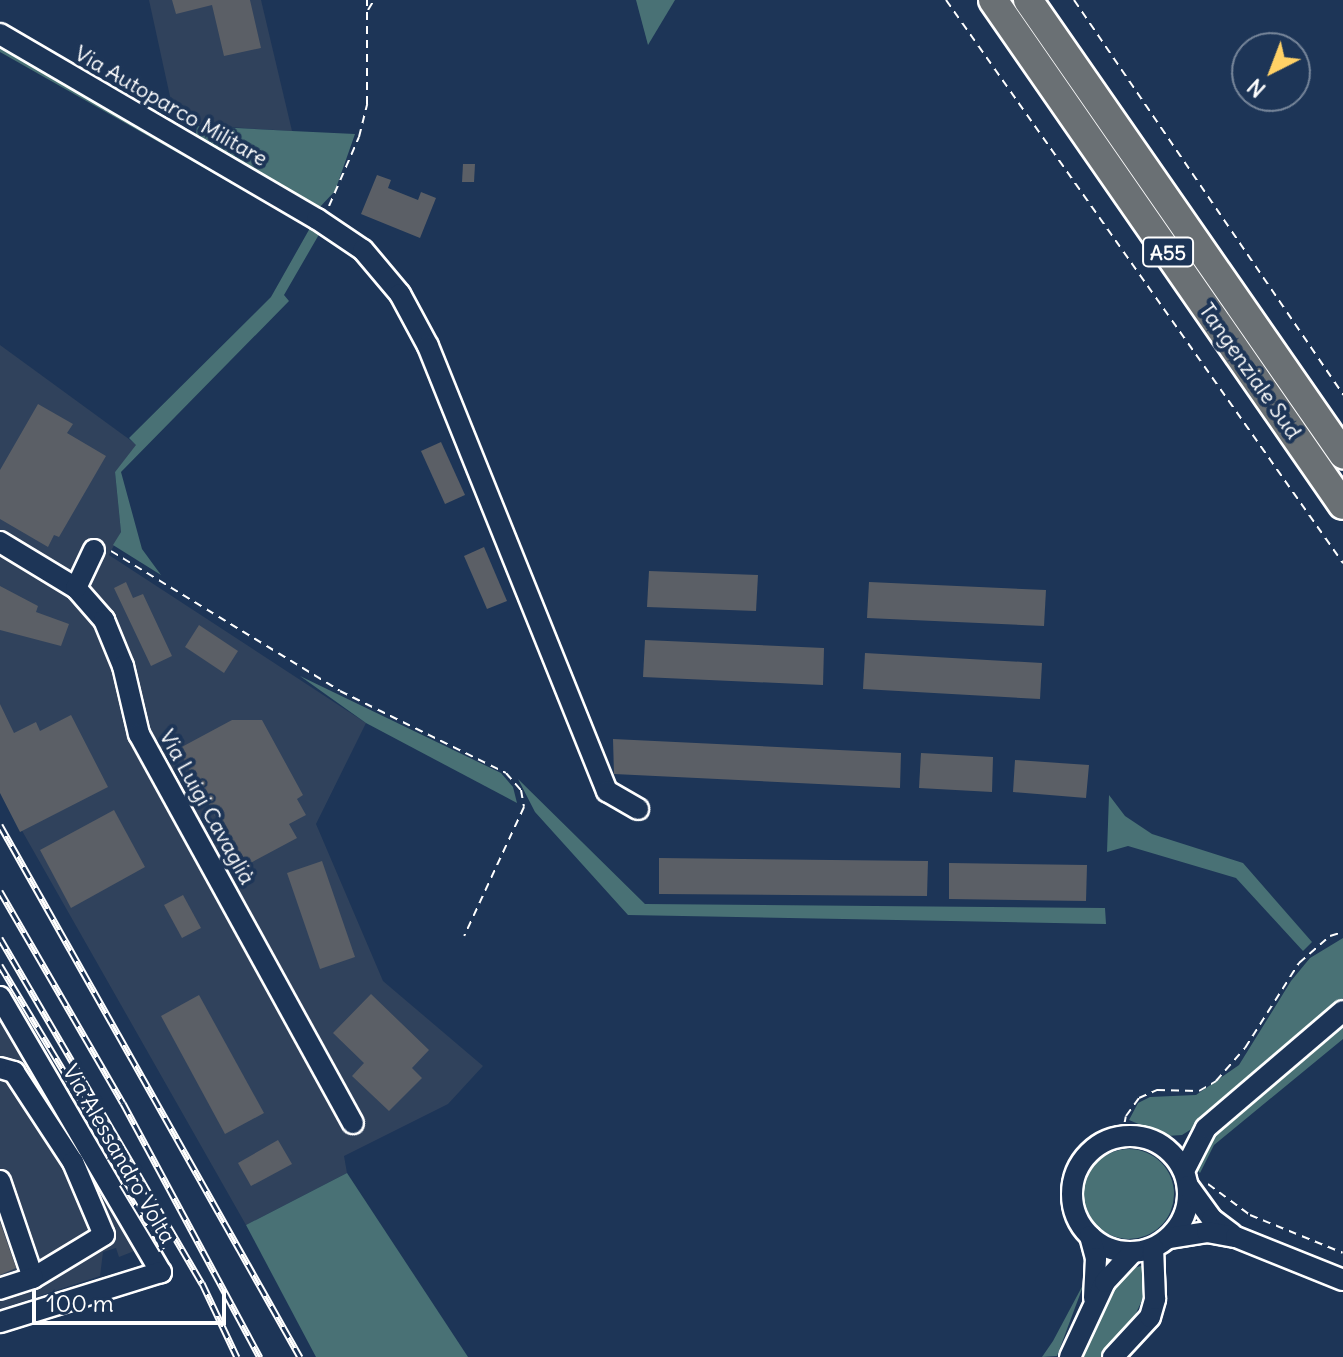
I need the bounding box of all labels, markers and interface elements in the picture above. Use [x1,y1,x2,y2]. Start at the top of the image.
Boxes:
north arrow [1231,32,1311,112]
street label: Via Autoparco Militare [70,40,272,172]
text: N [1241,73,1271,104]
road number: A55 [1142,236,1194,268]
street label: Tangenziale Sud [1193,298,1307,444]
street label: Via Luigi Cavaglià [154,725,260,889]
street label: Via Alessandro Volta [57,1060,181,1248]
scale bar [36,1273,230,1323]
text: 100 m [46,1288,114,1318]

